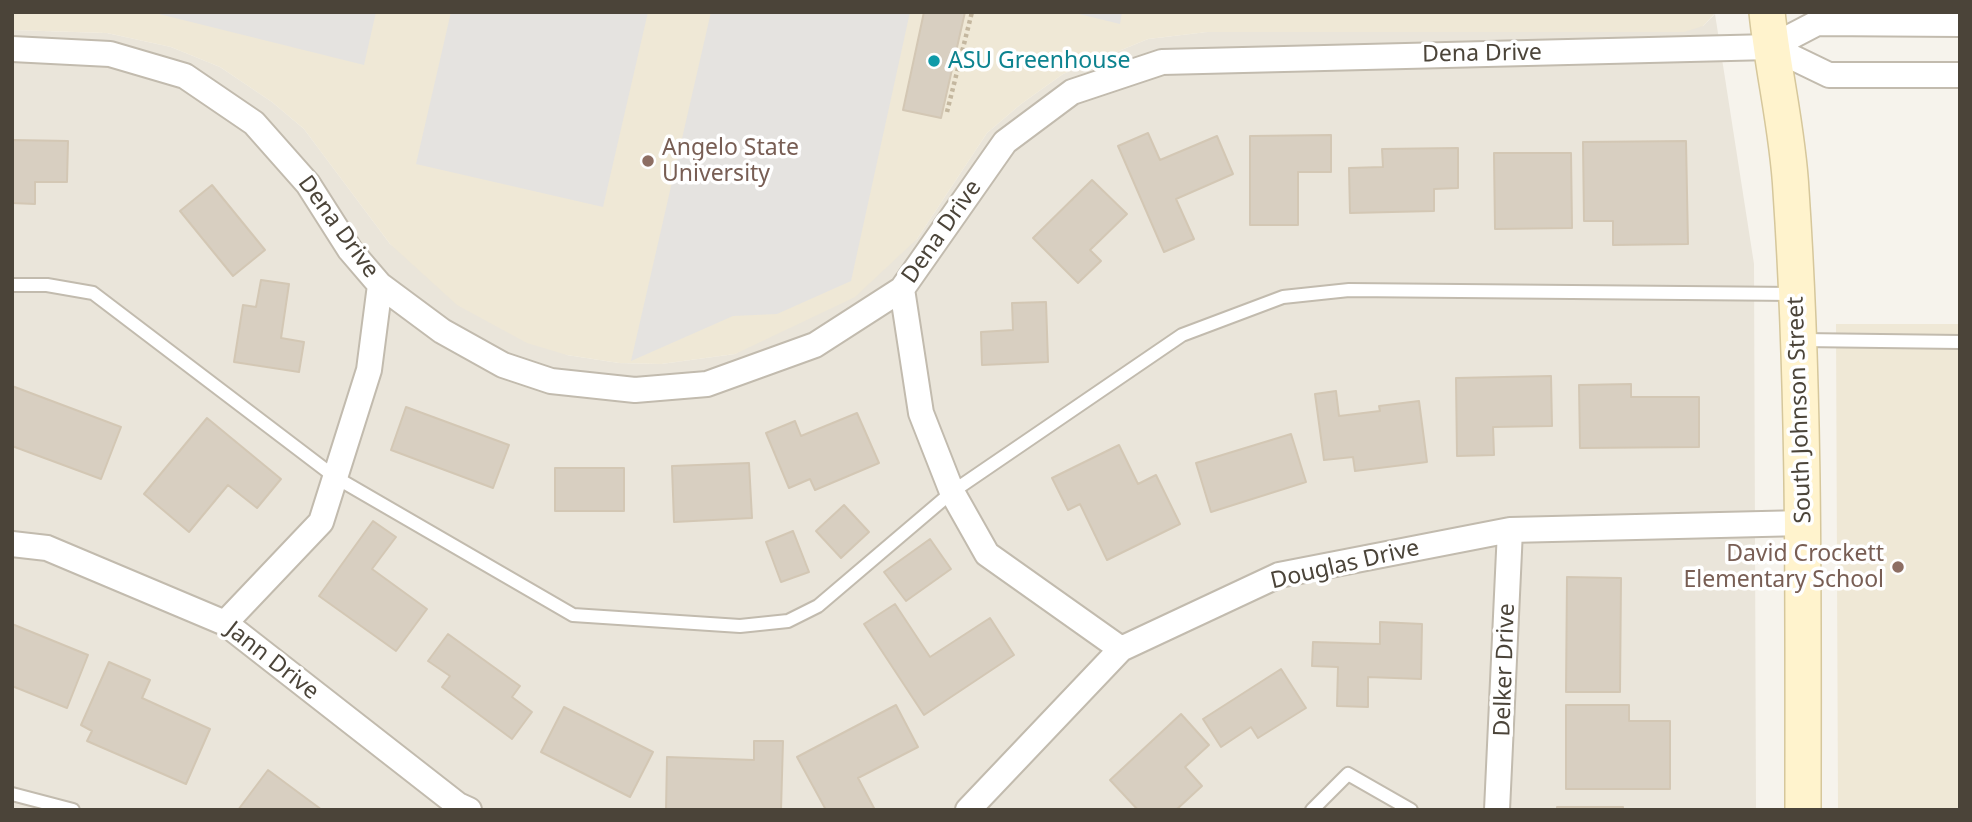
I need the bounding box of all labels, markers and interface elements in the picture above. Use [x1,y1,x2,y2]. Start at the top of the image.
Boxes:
street label: Dena Drive [1422,39,1542,69]
place label: ASU Greenhouse [948,47,1130,75]
marker: ASU Greenhouse [926,53,942,69]
place label: Angelo State University [662,134,799,188]
marker: Angelo State University [640,153,656,169]
street label: Dena Drive [292,170,384,284]
street label: Dena Drive [896,175,988,289]
street label: South Johnson Street [1782,296,1818,524]
street label: Douglas Drive [1268,534,1422,596]
place label: David Crockett Elementary School [1684,540,1884,594]
marker: David Crockett Elementary School [1890,559,1906,575]
street label: Delker Drive [1489,603,1521,737]
street label: Jann Drive [220,616,324,706]

